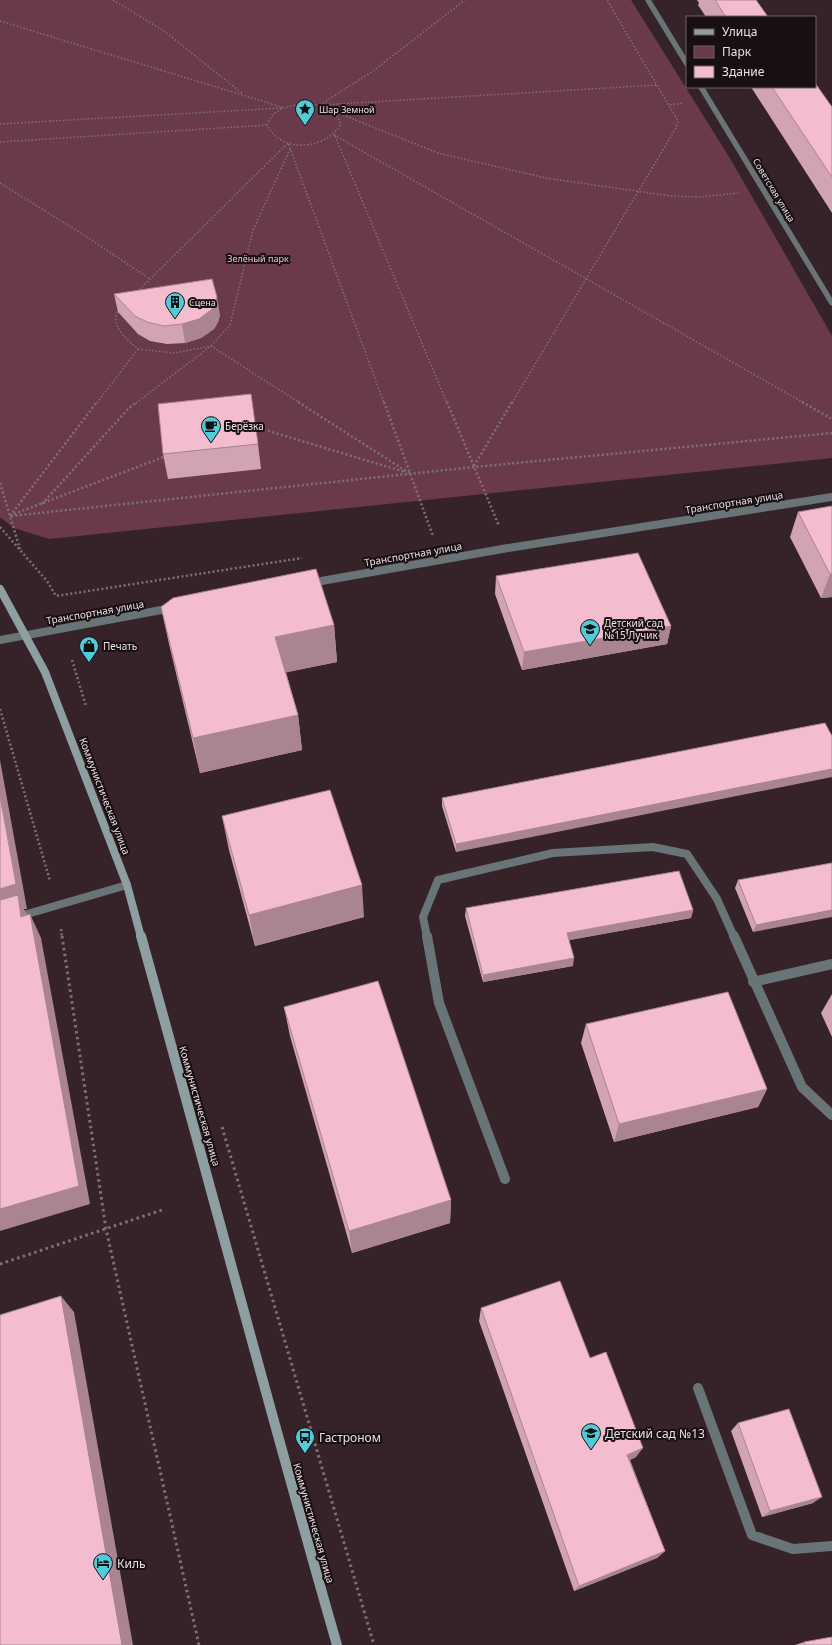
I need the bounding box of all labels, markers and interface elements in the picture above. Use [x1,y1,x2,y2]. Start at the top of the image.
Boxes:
legend [686,16,816,88]
text: Улица [722,23,757,40]
text: Парк [722,43,752,60]
text: Здание [722,63,765,80]
place icon: Шар Земной [294,98,316,126]
place label: Шар Земной [319,103,375,116]
street label: Советская улица [750,156,798,224]
park label: Зелёный парк [227,252,289,265]
building icon: Сцена [164,291,186,319]
place label: Сцена [189,296,216,309]
cafe icon: Берёзка [200,415,222,443]
place label: Берёзка [225,419,264,433]
street label: Транспортная улица [684,487,784,517]
street label: Транспортная улица [363,539,463,569]
street label: Транспортная улица [45,597,145,627]
place label: Детский сад №15 Лучик [604,616,663,642]
school or university icon: Детский сад №15 Лучик [579,618,601,646]
shop icon: Печать [78,635,100,663]
place label: Печать [103,639,137,653]
street label: Коммунистическая улица [76,735,134,857]
street label: Коммунистическая улица [176,1044,224,1168]
school or university icon: Детский сад №13 [580,1422,602,1450]
place label: Детский сад №13 [605,1425,705,1442]
bus stop icon: Гастроном [294,1426,316,1454]
place label: Гастроном [319,1429,381,1446]
street label: Коммунистическая улица [290,1461,338,1585]
hotel icon: Киль [92,1552,114,1580]
place label: Киль [117,1555,146,1572]

